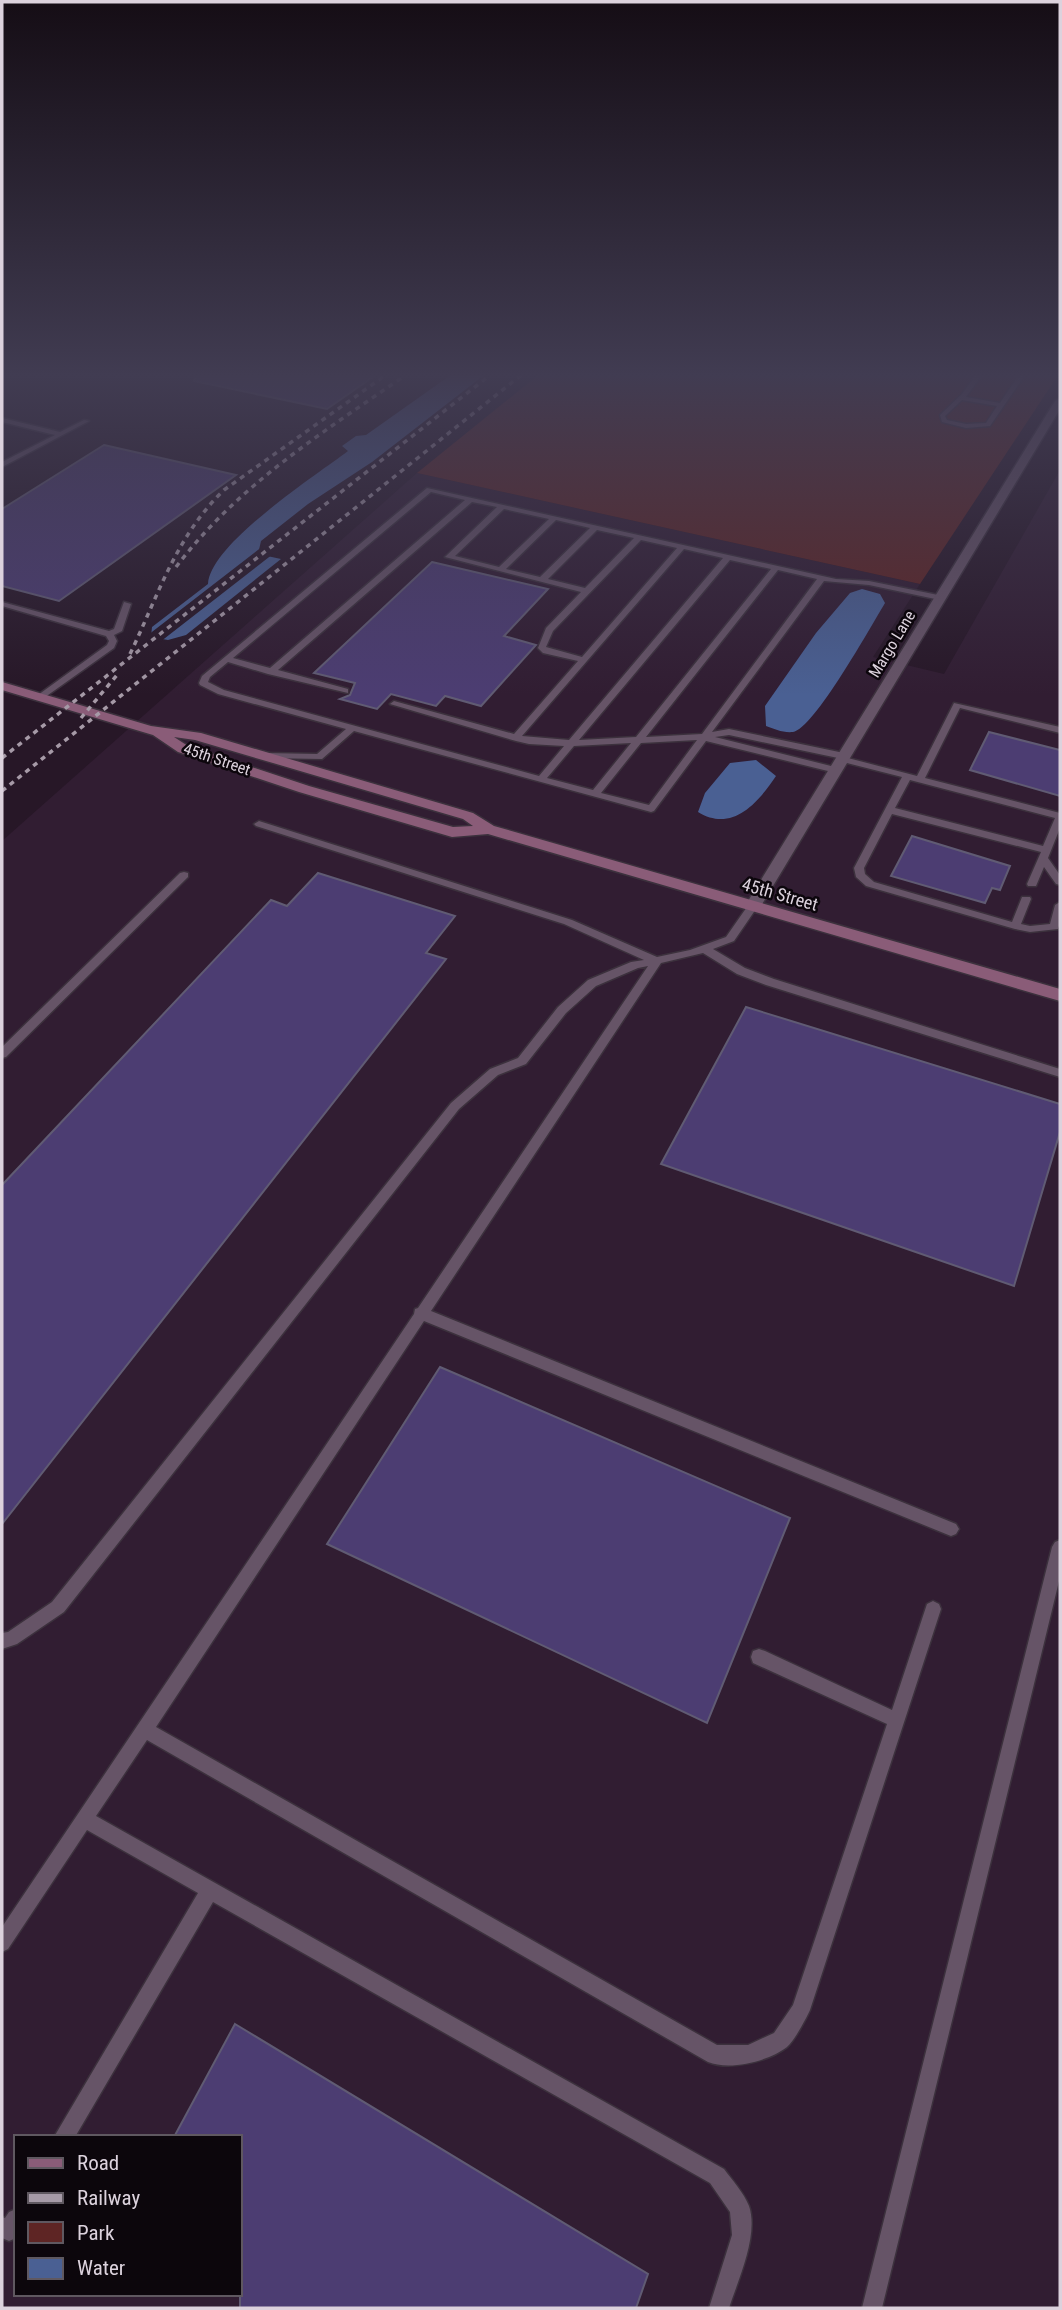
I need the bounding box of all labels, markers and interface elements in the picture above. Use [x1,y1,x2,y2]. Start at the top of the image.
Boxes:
street label: Margo Lane [865,607,919,681]
street label: 45th Street [181,739,253,779]
street label: 45th Street [740,873,820,915]
legend [14,2135,242,2296]
text: Road [77,2151,119,2175]
text: Railway [77,2186,140,2210]
text: Park [77,2221,115,2245]
text: Water [77,2256,125,2280]

